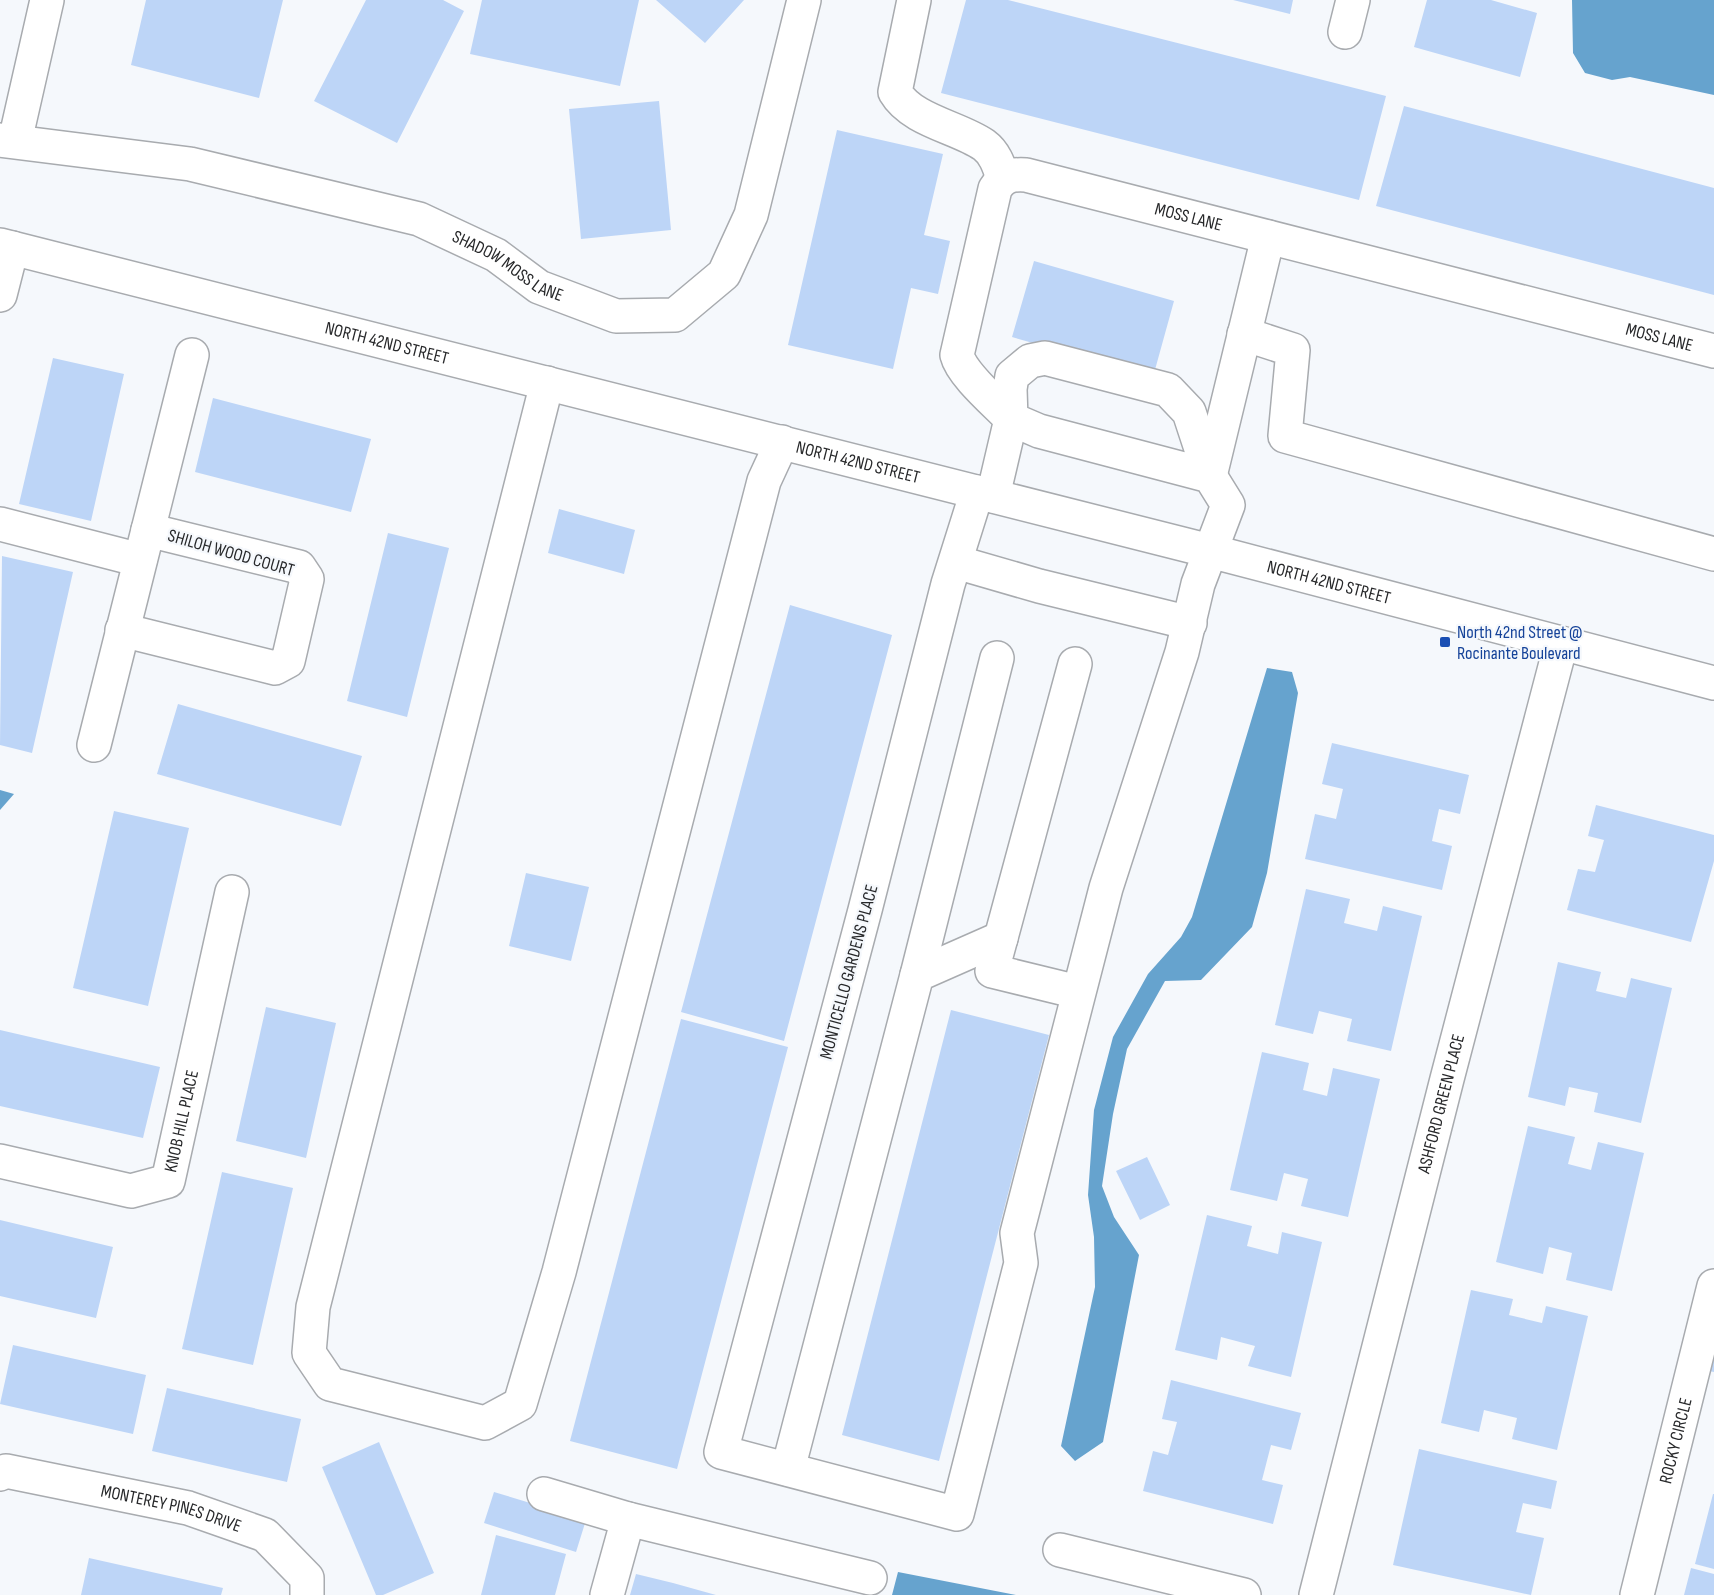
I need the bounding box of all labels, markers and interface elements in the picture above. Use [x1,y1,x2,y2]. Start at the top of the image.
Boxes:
street label: MOSS LANE [1153,198,1224,235]
street label: SHADOW MOSS LANE [449,226,566,306]
street label: NORTH 42ND STREET [323,317,451,369]
street label: MOSS LANE [1624,318,1695,356]
street label: NORTH 42ND STREET [794,436,922,488]
street label: SHILOH WOOD COURT [165,525,297,581]
street label: NORTH 42ND STREET [1265,556,1393,608]
place label: North 42nd Street @ Rocinante Boulevard [1457,622,1582,664]
marker: North 42nd Street @ Rocinante Boulevard [1438,635,1452,649]
street label: MONTICELLO GARDENS PLACE [816,882,882,1062]
street label: ASHFORD GREEN PLACE [1413,1032,1469,1176]
street label: KNOB HILL PLACE [160,1068,203,1174]
street label: ROCKY CIRCLE [1655,1396,1696,1486]
street label: MONTEREY PINES DRIVE [99,1480,244,1536]

